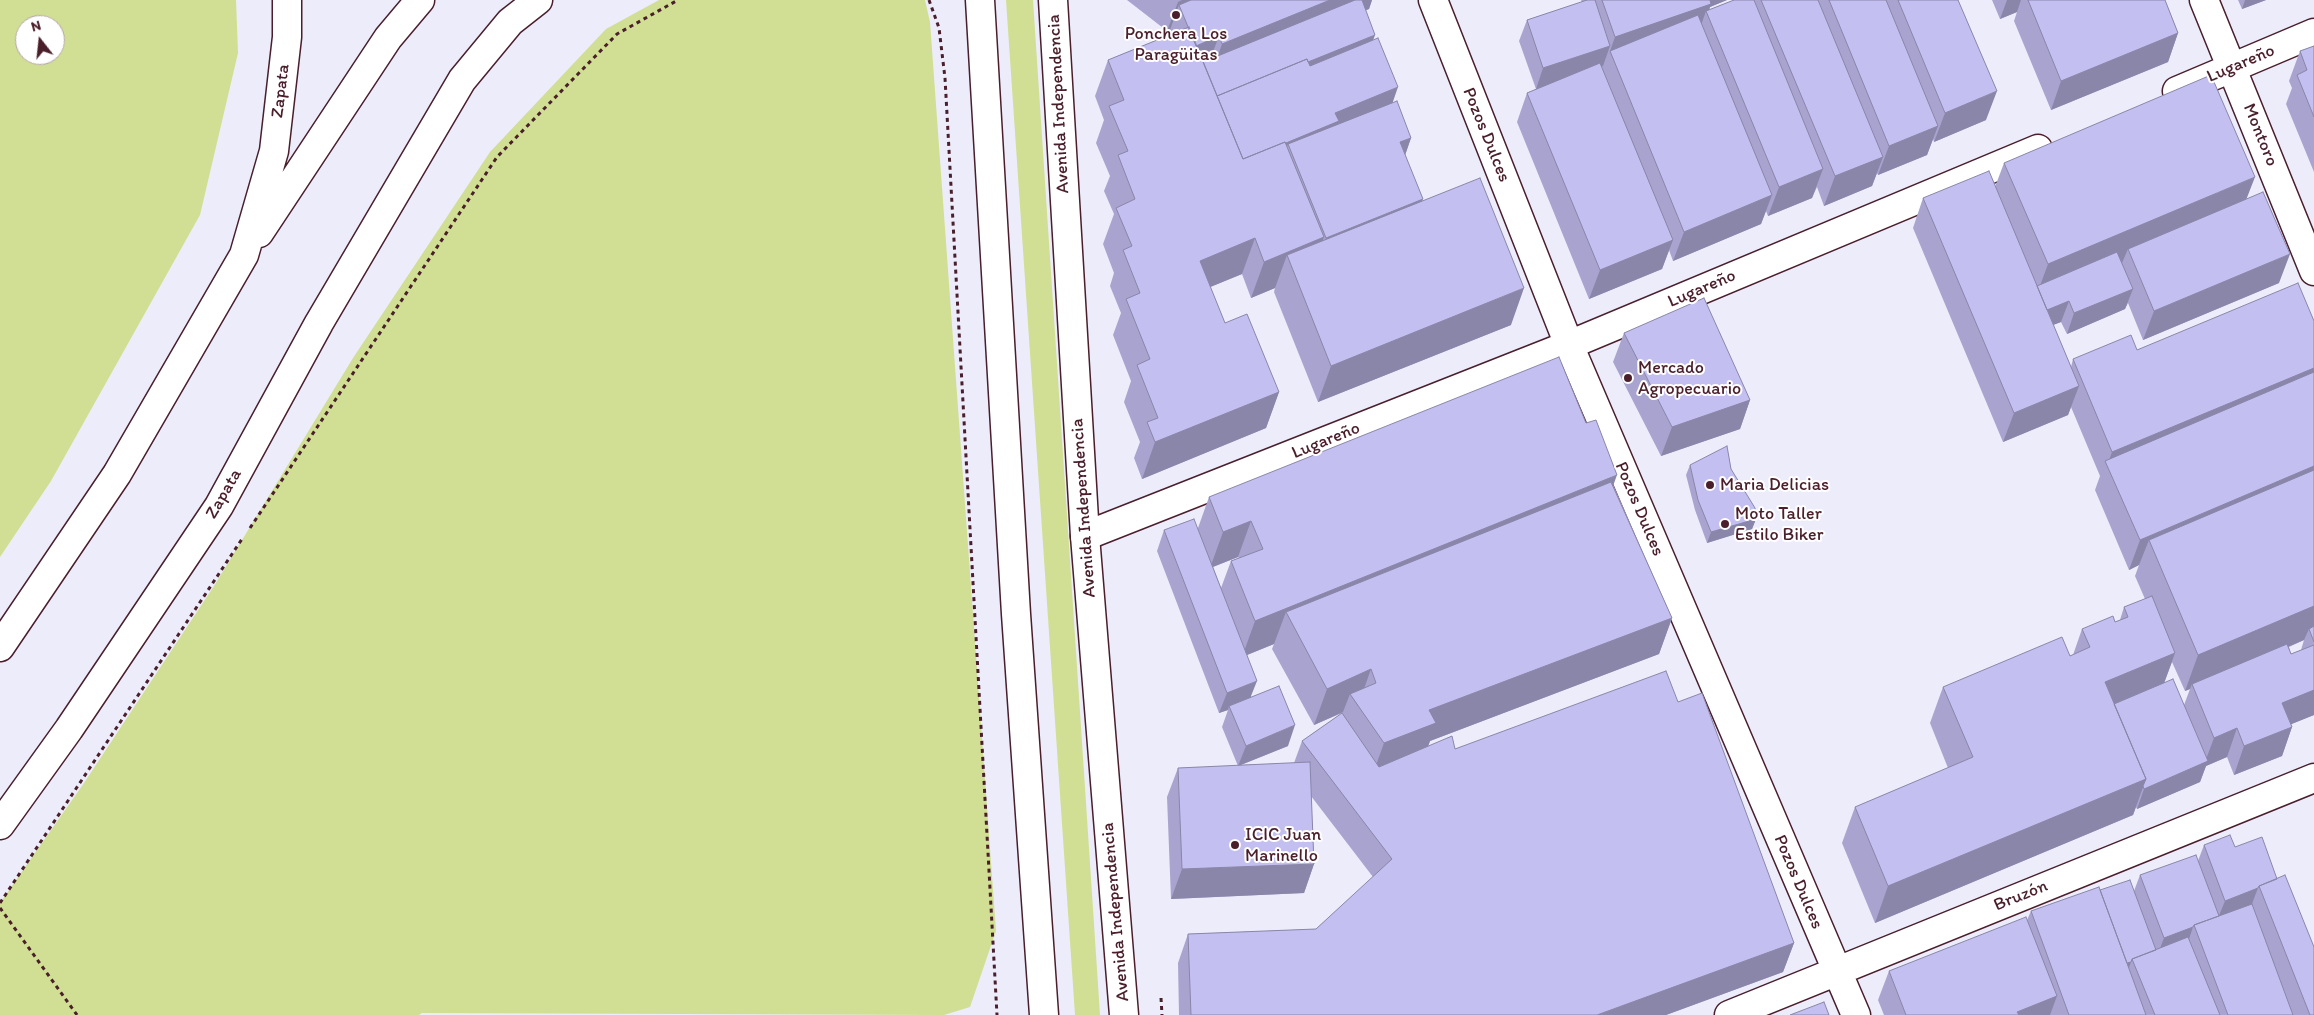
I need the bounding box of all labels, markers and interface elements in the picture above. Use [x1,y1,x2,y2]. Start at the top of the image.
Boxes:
marker: Ponchera Los Paragüitas [1170,9,1182,21]
street label: Avenida Independencia [1044,14,1074,194]
north arrow [15,15,65,65]
text: N [29,17,43,36]
place label: Ponchera Los Paragüitas [1125,23,1227,66]
street label: Lugareño [2204,40,2278,88]
street label: Zapata [267,63,295,119]
street label: Pozos Dulces [1457,85,1515,185]
street label: Montoro [2238,100,2282,170]
street label: Lugareño [1665,265,1739,313]
place label: Mercado Agropecuario [1638,357,1741,399]
marker: Mercado Agropecuario [1622,372,1634,384]
street label: Avenida Independencia [1067,418,1101,598]
street label: Lugareño [1289,418,1363,464]
street label: Pozos Dulces [1609,459,1669,559]
street label: Zapata [201,465,247,523]
place label: Maria Delicias [1720,474,1829,496]
marker: Maria Delicias [1704,479,1716,491]
place label: Moto Taller Estilo Biker [1735,503,1823,546]
marker: Moto Taller Estilo Biker [1719,518,1731,530]
street label: Avenida Independencia [1097,822,1135,1002]
place label: ICIC Juan Marinello [1245,824,1321,866]
street label: Pozos Dulces [1768,832,1828,932]
marker: ICIC Juan Marinello [1229,839,1241,851]
street label: Bruzón [1991,875,2051,917]

